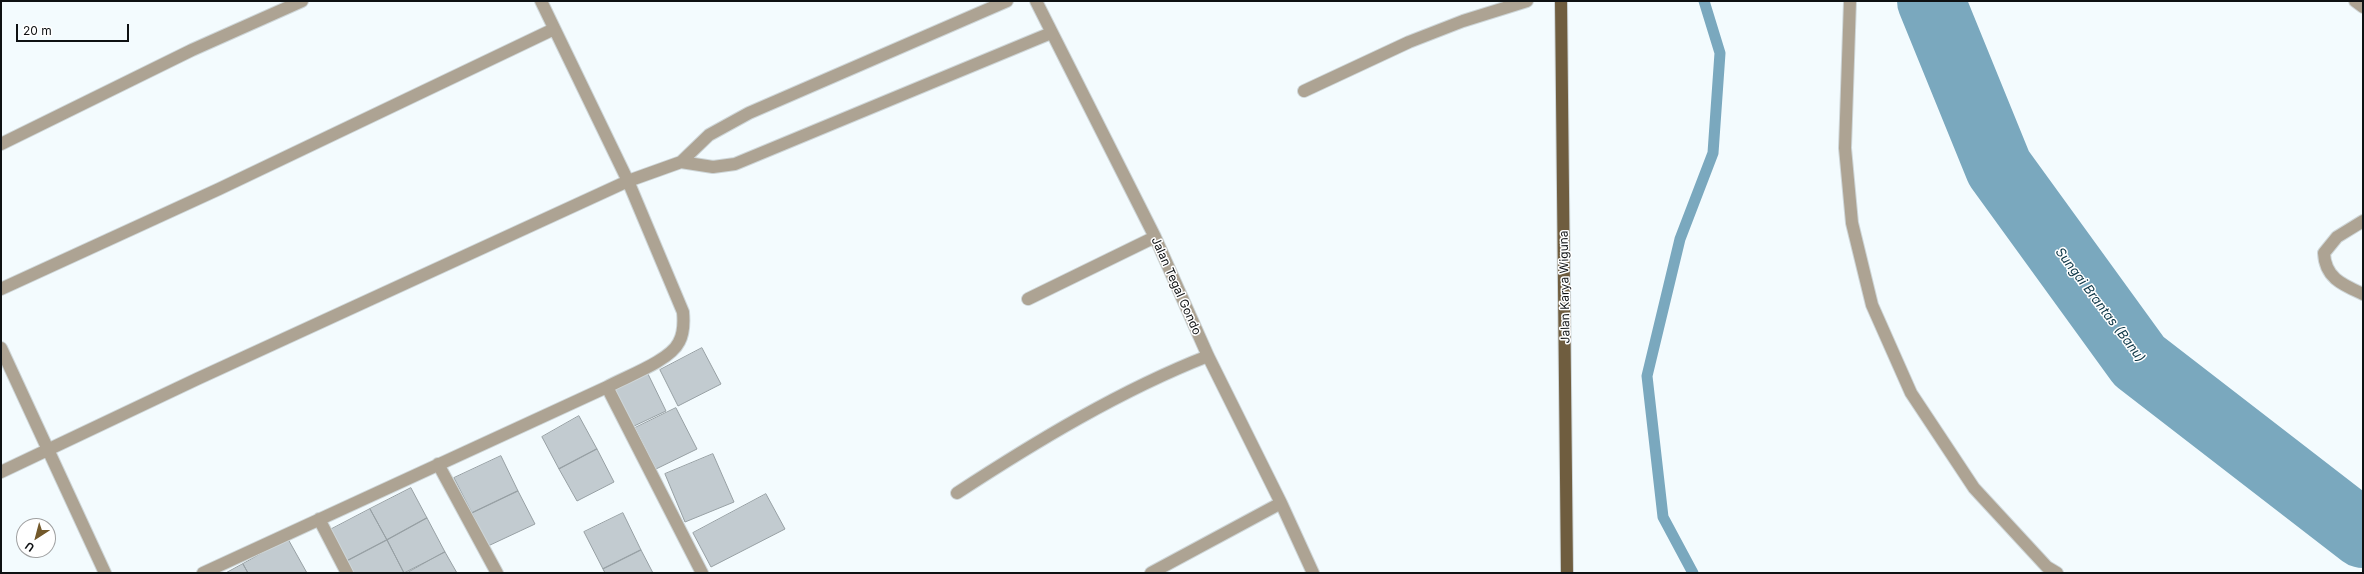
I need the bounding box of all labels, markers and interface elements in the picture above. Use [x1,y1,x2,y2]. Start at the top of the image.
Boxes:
scale bar [18,16,131,42]
text: 20 m [23,23,52,38]
street label: Jalan Karya Wiguna [1557,230,1573,344]
street label: Jalan Tegal Gondo [1148,235,1204,337]
water label: Sungai Brantas (Banu) [2052,245,2148,365]
north arrow [16,518,56,558]
text: U [22,539,37,555]

